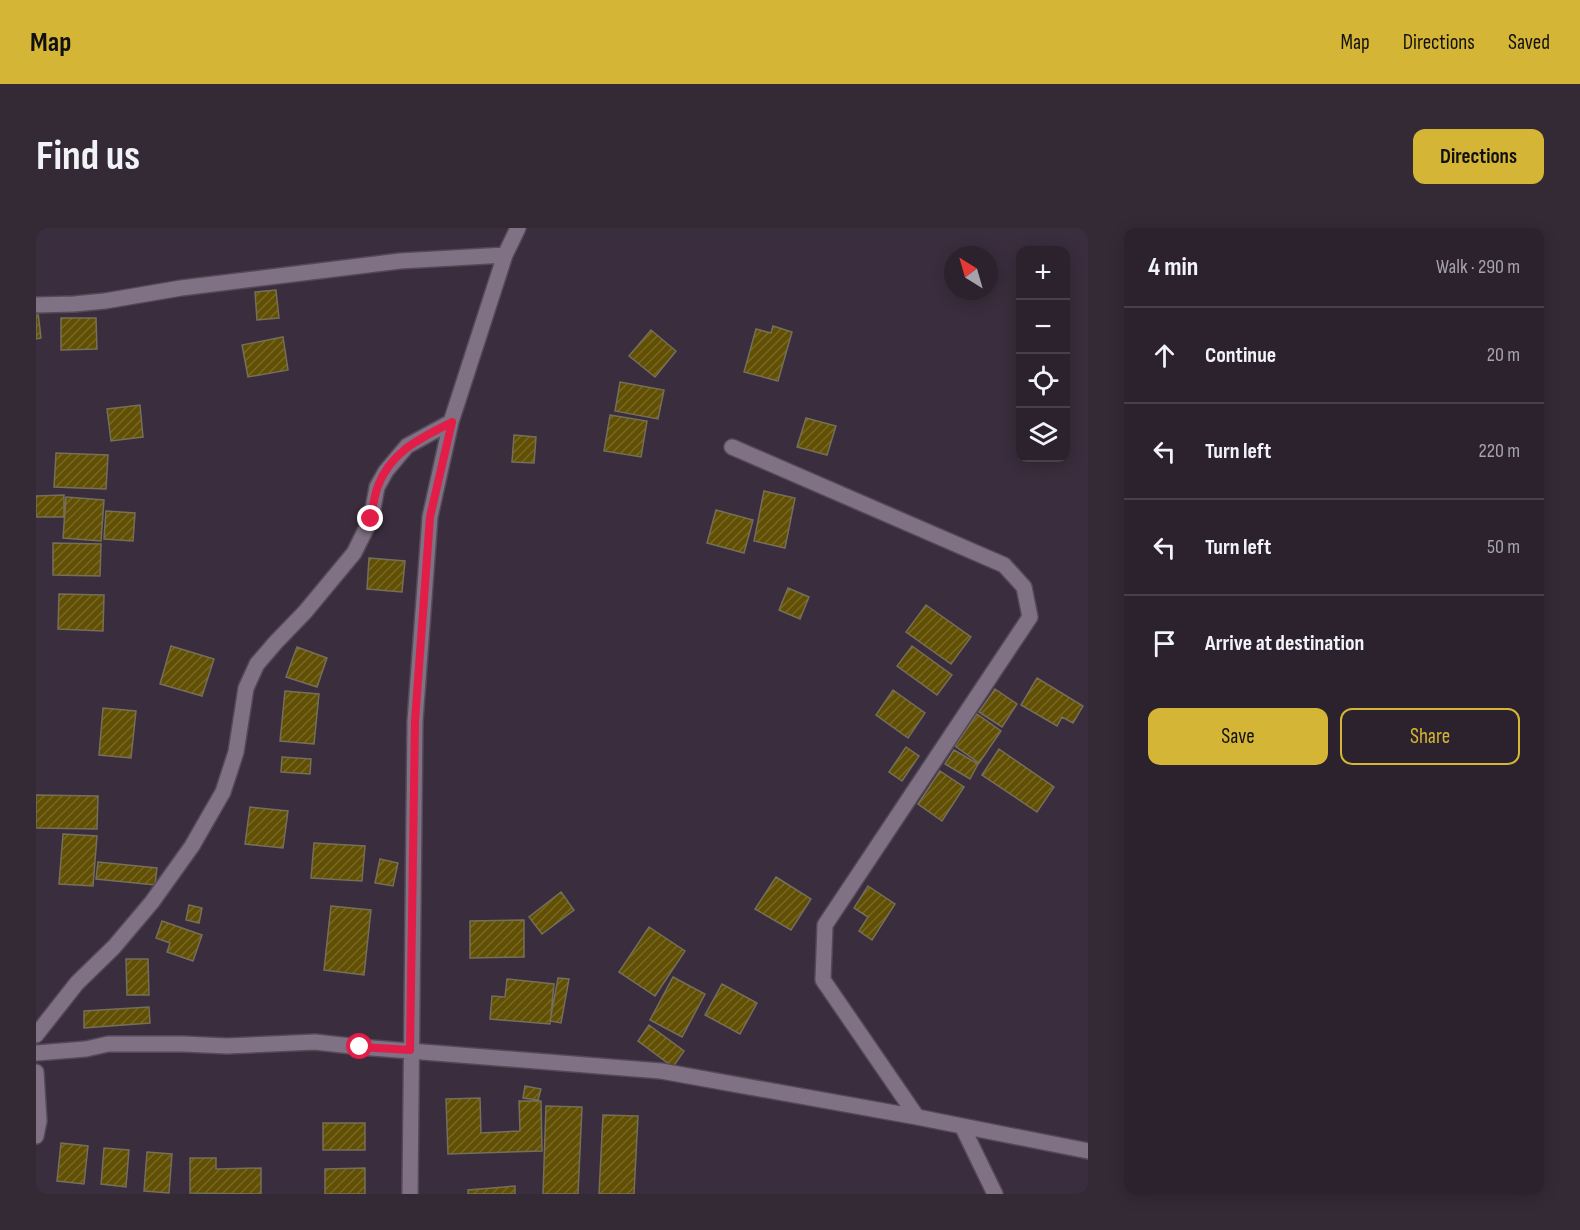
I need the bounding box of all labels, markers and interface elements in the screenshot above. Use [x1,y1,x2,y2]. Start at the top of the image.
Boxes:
text: Map [30,26,71,59]
text: Map [1340,30,1370,55]
text: Directions [1403,30,1475,55]
text: Saved [1508,30,1550,55]
button: Directions [1413,129,1544,184]
text: Find us [36,131,140,182]
north arrow [944,246,998,300]
map controls [1016,246,1070,462]
button: + [1016,246,1070,300]
text: 4 min [1148,252,1198,283]
text: Walk · 290 m [1436,255,1520,279]
button: − [1016,300,1070,354]
icon: ahead [1148,339,1181,372]
text: Continue [1205,342,1276,369]
text: 20 m [1487,343,1520,367]
button: locate [1016,354,1070,408]
button: layers [1016,408,1070,462]
icon: left [1148,435,1181,468]
text: Turn left [1205,438,1271,465]
text: 220 m [1479,439,1520,463]
route end [357,505,383,531]
icon: left [1148,531,1181,564]
text: Turn left [1205,534,1271,561]
text: 50 m [1487,535,1520,559]
icon: arrive [1148,627,1181,660]
text: Arrive at destination [1205,630,1364,657]
button: Save [1148,708,1328,765]
button: Share [1340,708,1520,765]
route start [346,1033,372,1059]

